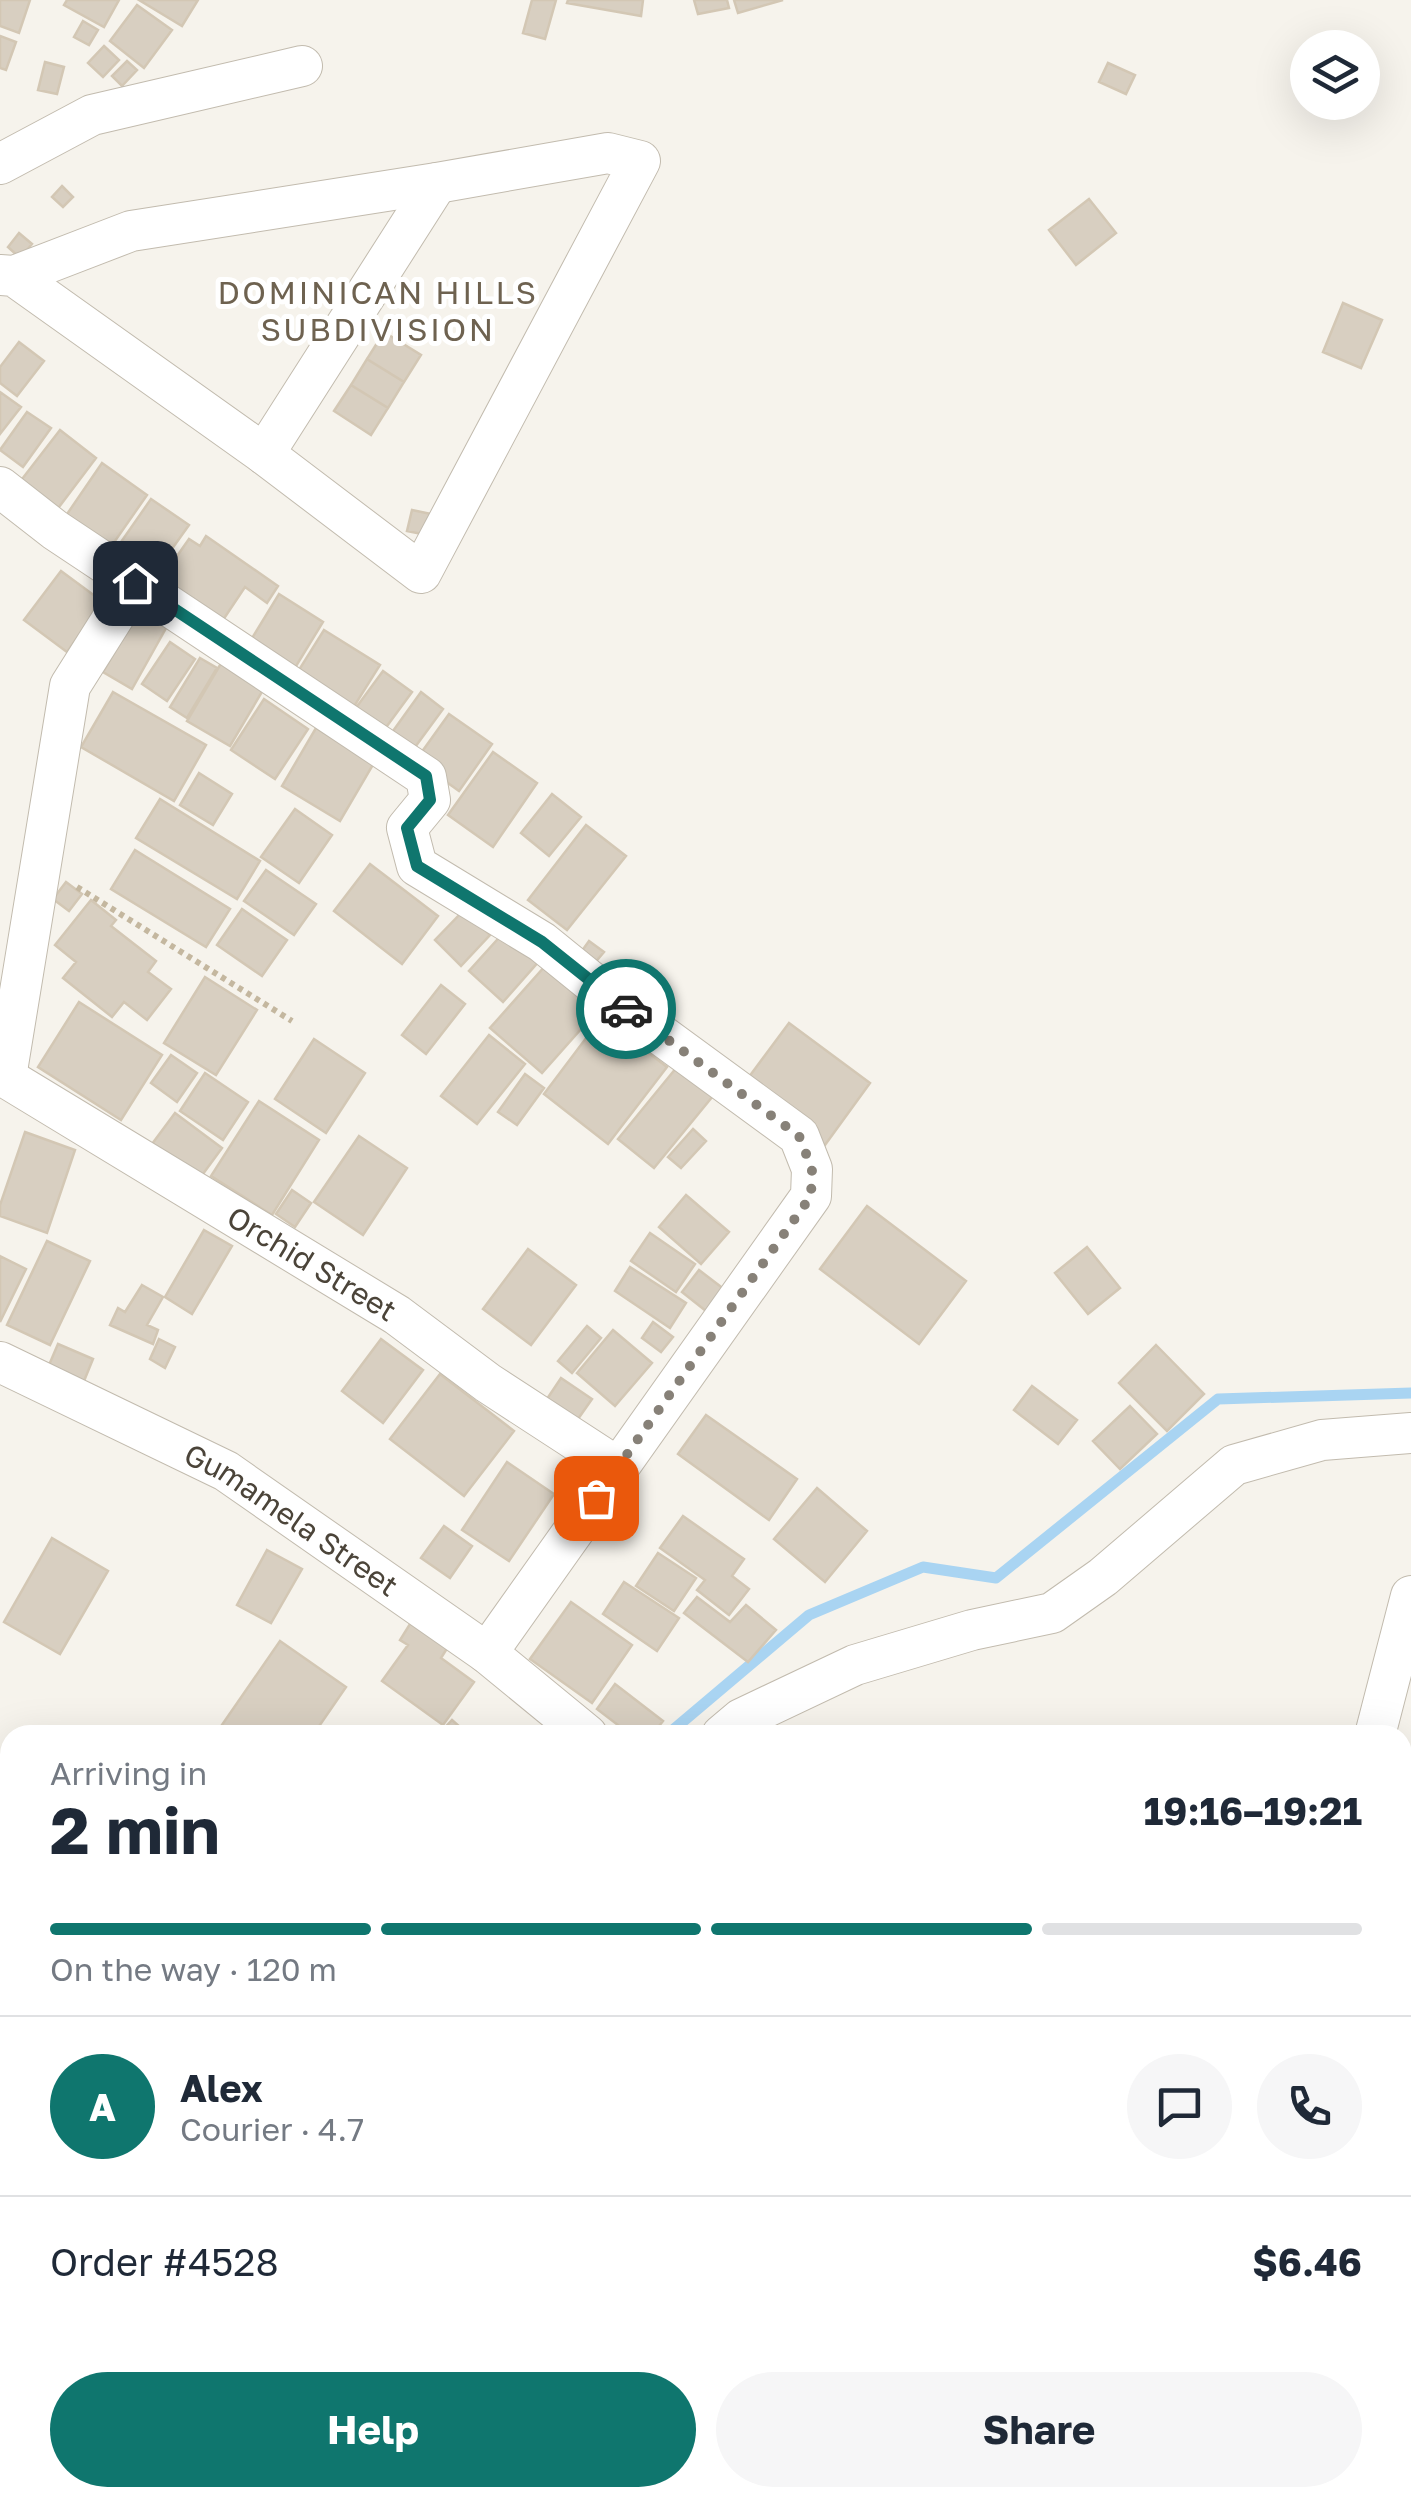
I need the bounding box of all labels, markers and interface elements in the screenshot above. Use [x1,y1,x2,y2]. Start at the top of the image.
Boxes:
map controls [1290,30,1380,120]
button: layers [1290,30,1380,120]
district label: DOMINICAN HILLS SUBDIVISION [217,273,539,348]
pin [93,541,178,626]
icon: home [108,556,163,611]
courier [576,959,676,1059]
icon: car [599,982,654,1037]
street label: Orchid Street [221,1198,403,1328]
street label: Gumamela Street [179,1436,405,1604]
pin [554,1456,639,1541]
icon: bag [569,1471,624,1526]
text: Arriving in [50,1754,207,1792]
text: 19:16–19:21 [1144,1788,1362,1833]
text: 2 min [50,1790,220,1868]
text: On the way · 120 m [50,1950,337,1988]
button: chat [1127,2054,1232,2159]
button: phone [1257,2054,1362,2159]
text: Alex [180,2065,263,2110]
text: A [89,2084,116,2129]
text: Courier · 4.7 [180,2110,364,2148]
text: Order #4528 [50,2239,279,2284]
text: $6.46 [1252,2239,1362,2284]
button: Help [50,2372,696,2487]
button: Share [716,2372,1362,2487]

